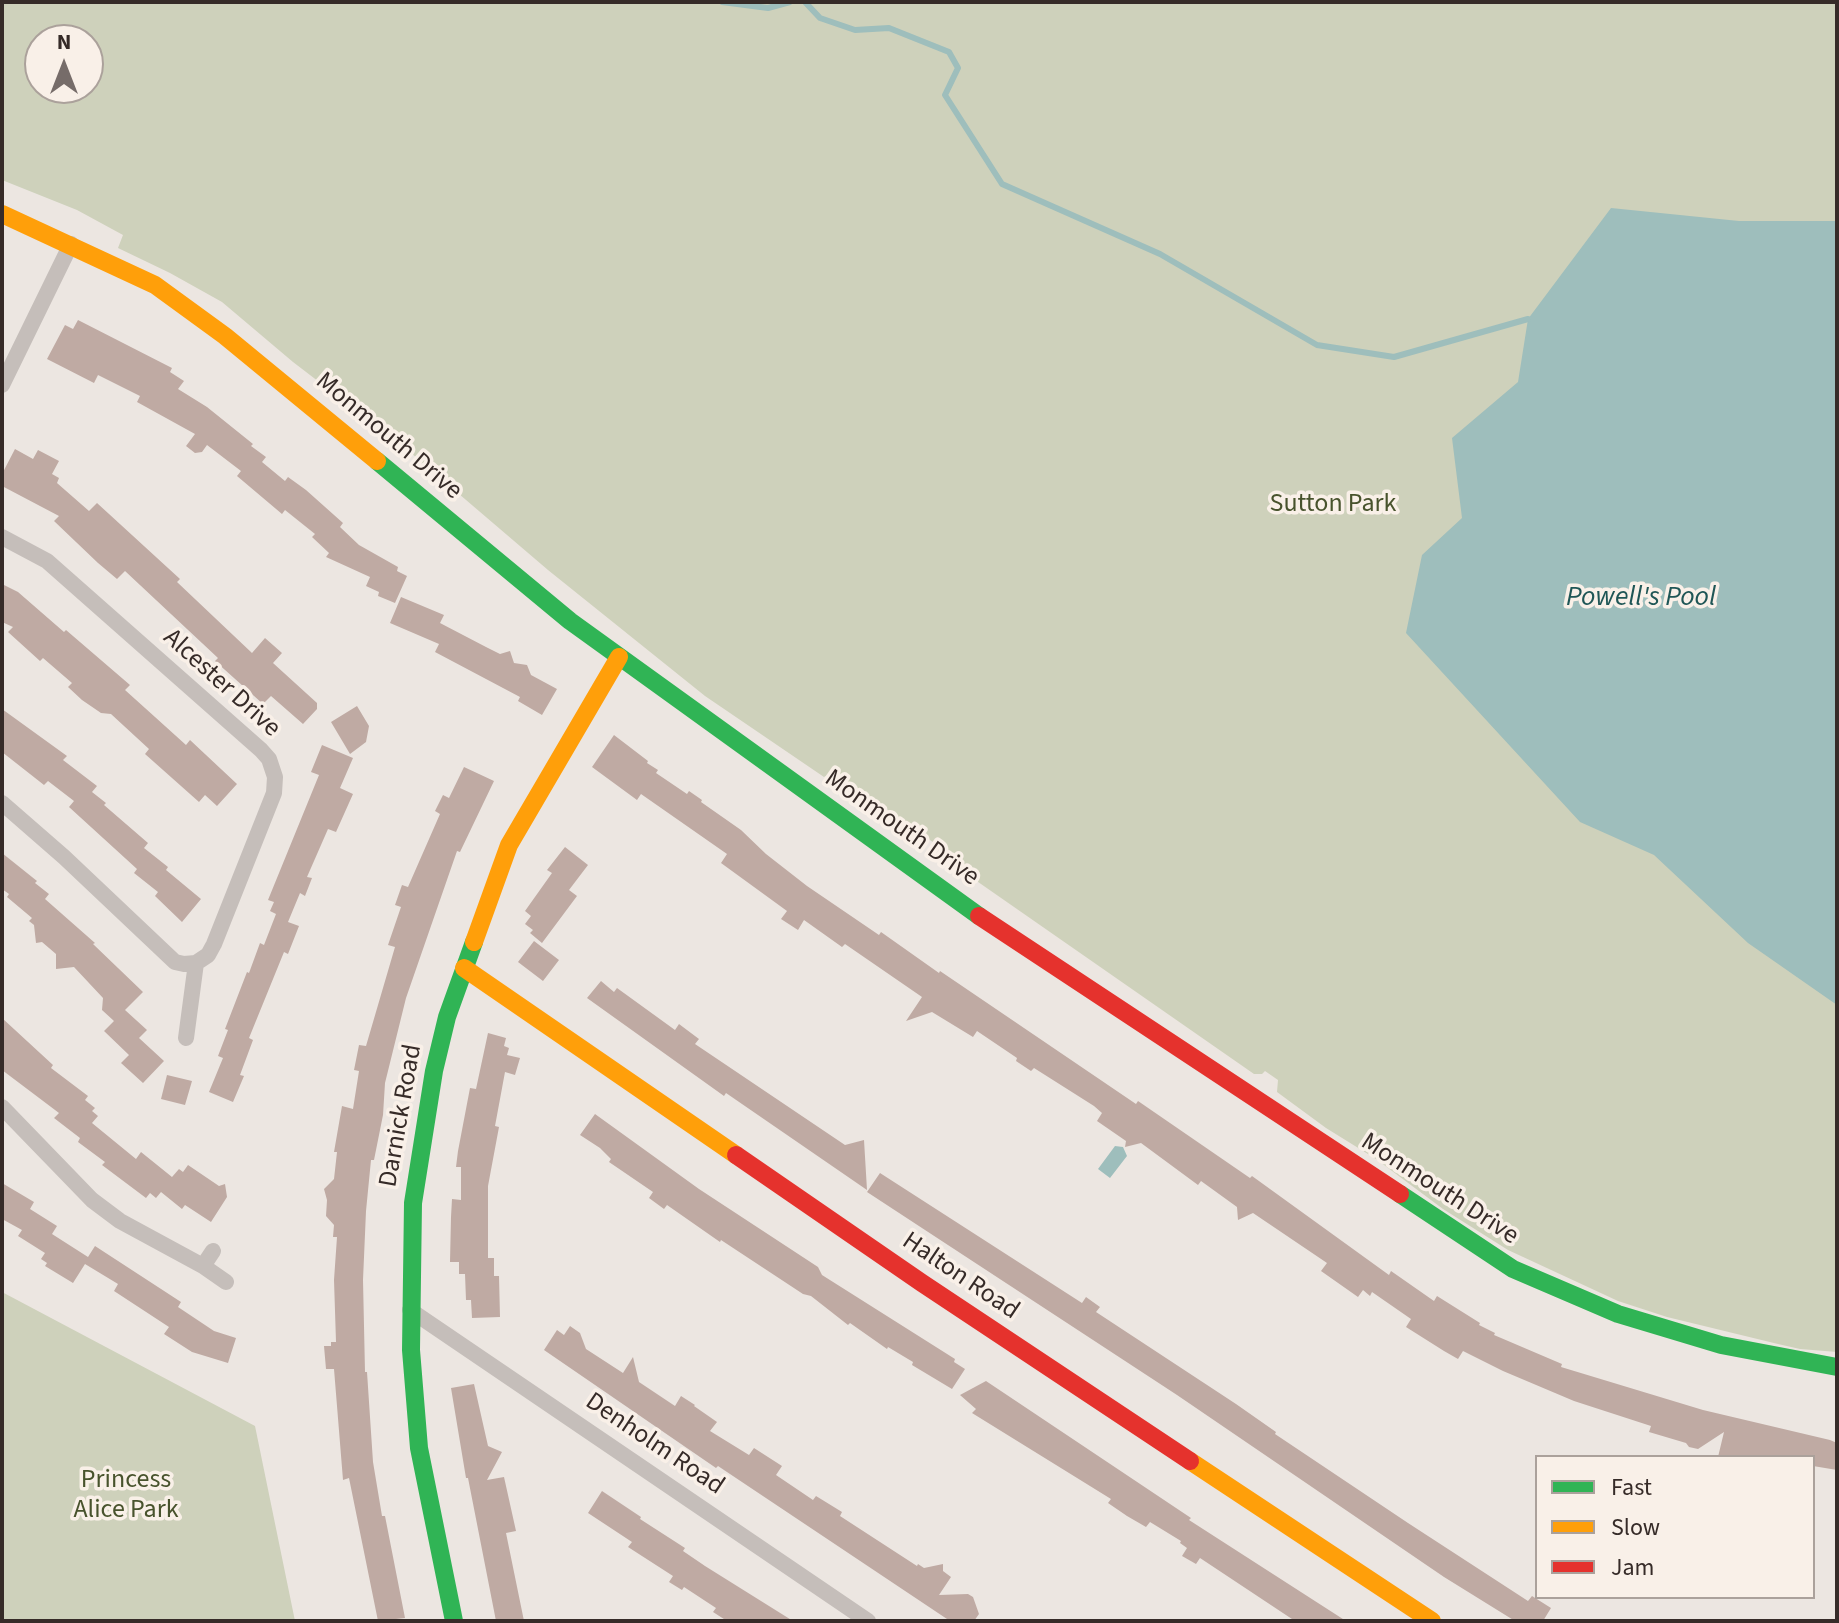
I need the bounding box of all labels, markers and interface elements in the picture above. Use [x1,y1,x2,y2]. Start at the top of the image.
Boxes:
north arrow [24,24,104,104]
text: N [57,26,71,58]
street label: Monmouth Drive [308,367,468,507]
park label: Sutton Park [1270,489,1396,521]
water label: Powell's Pool [1566,582,1716,616]
street label: Alcester Drive [156,623,286,745]
street label: Monmouth Drive [818,764,984,894]
street label: Darnick Road [374,1042,430,1190]
street label: Monmouth Drive [1354,1127,1524,1253]
street label: Halton Road [896,1226,1024,1328]
street label: Denholm Road [579,1387,729,1503]
legend [1535,1455,1815,1599]
park label: Princess Alice Park [73,1465,179,1526]
text: Fast [1611,1470,1652,1505]
text: Slow [1611,1510,1660,1545]
text: Jam [1611,1550,1655,1585]

